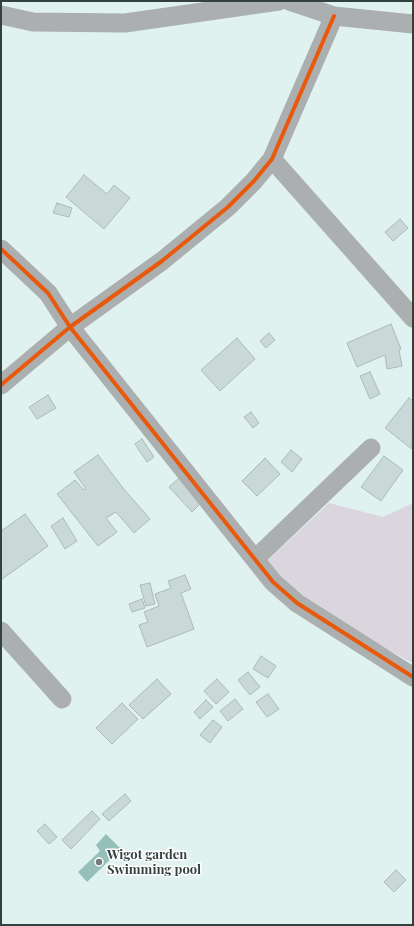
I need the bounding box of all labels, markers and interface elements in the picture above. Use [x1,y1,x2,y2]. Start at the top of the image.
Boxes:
place label: Wigot garden Swimming pool [107,847,201,878]
marker: Wigot garden Swimming pool [94,857,104,867]

